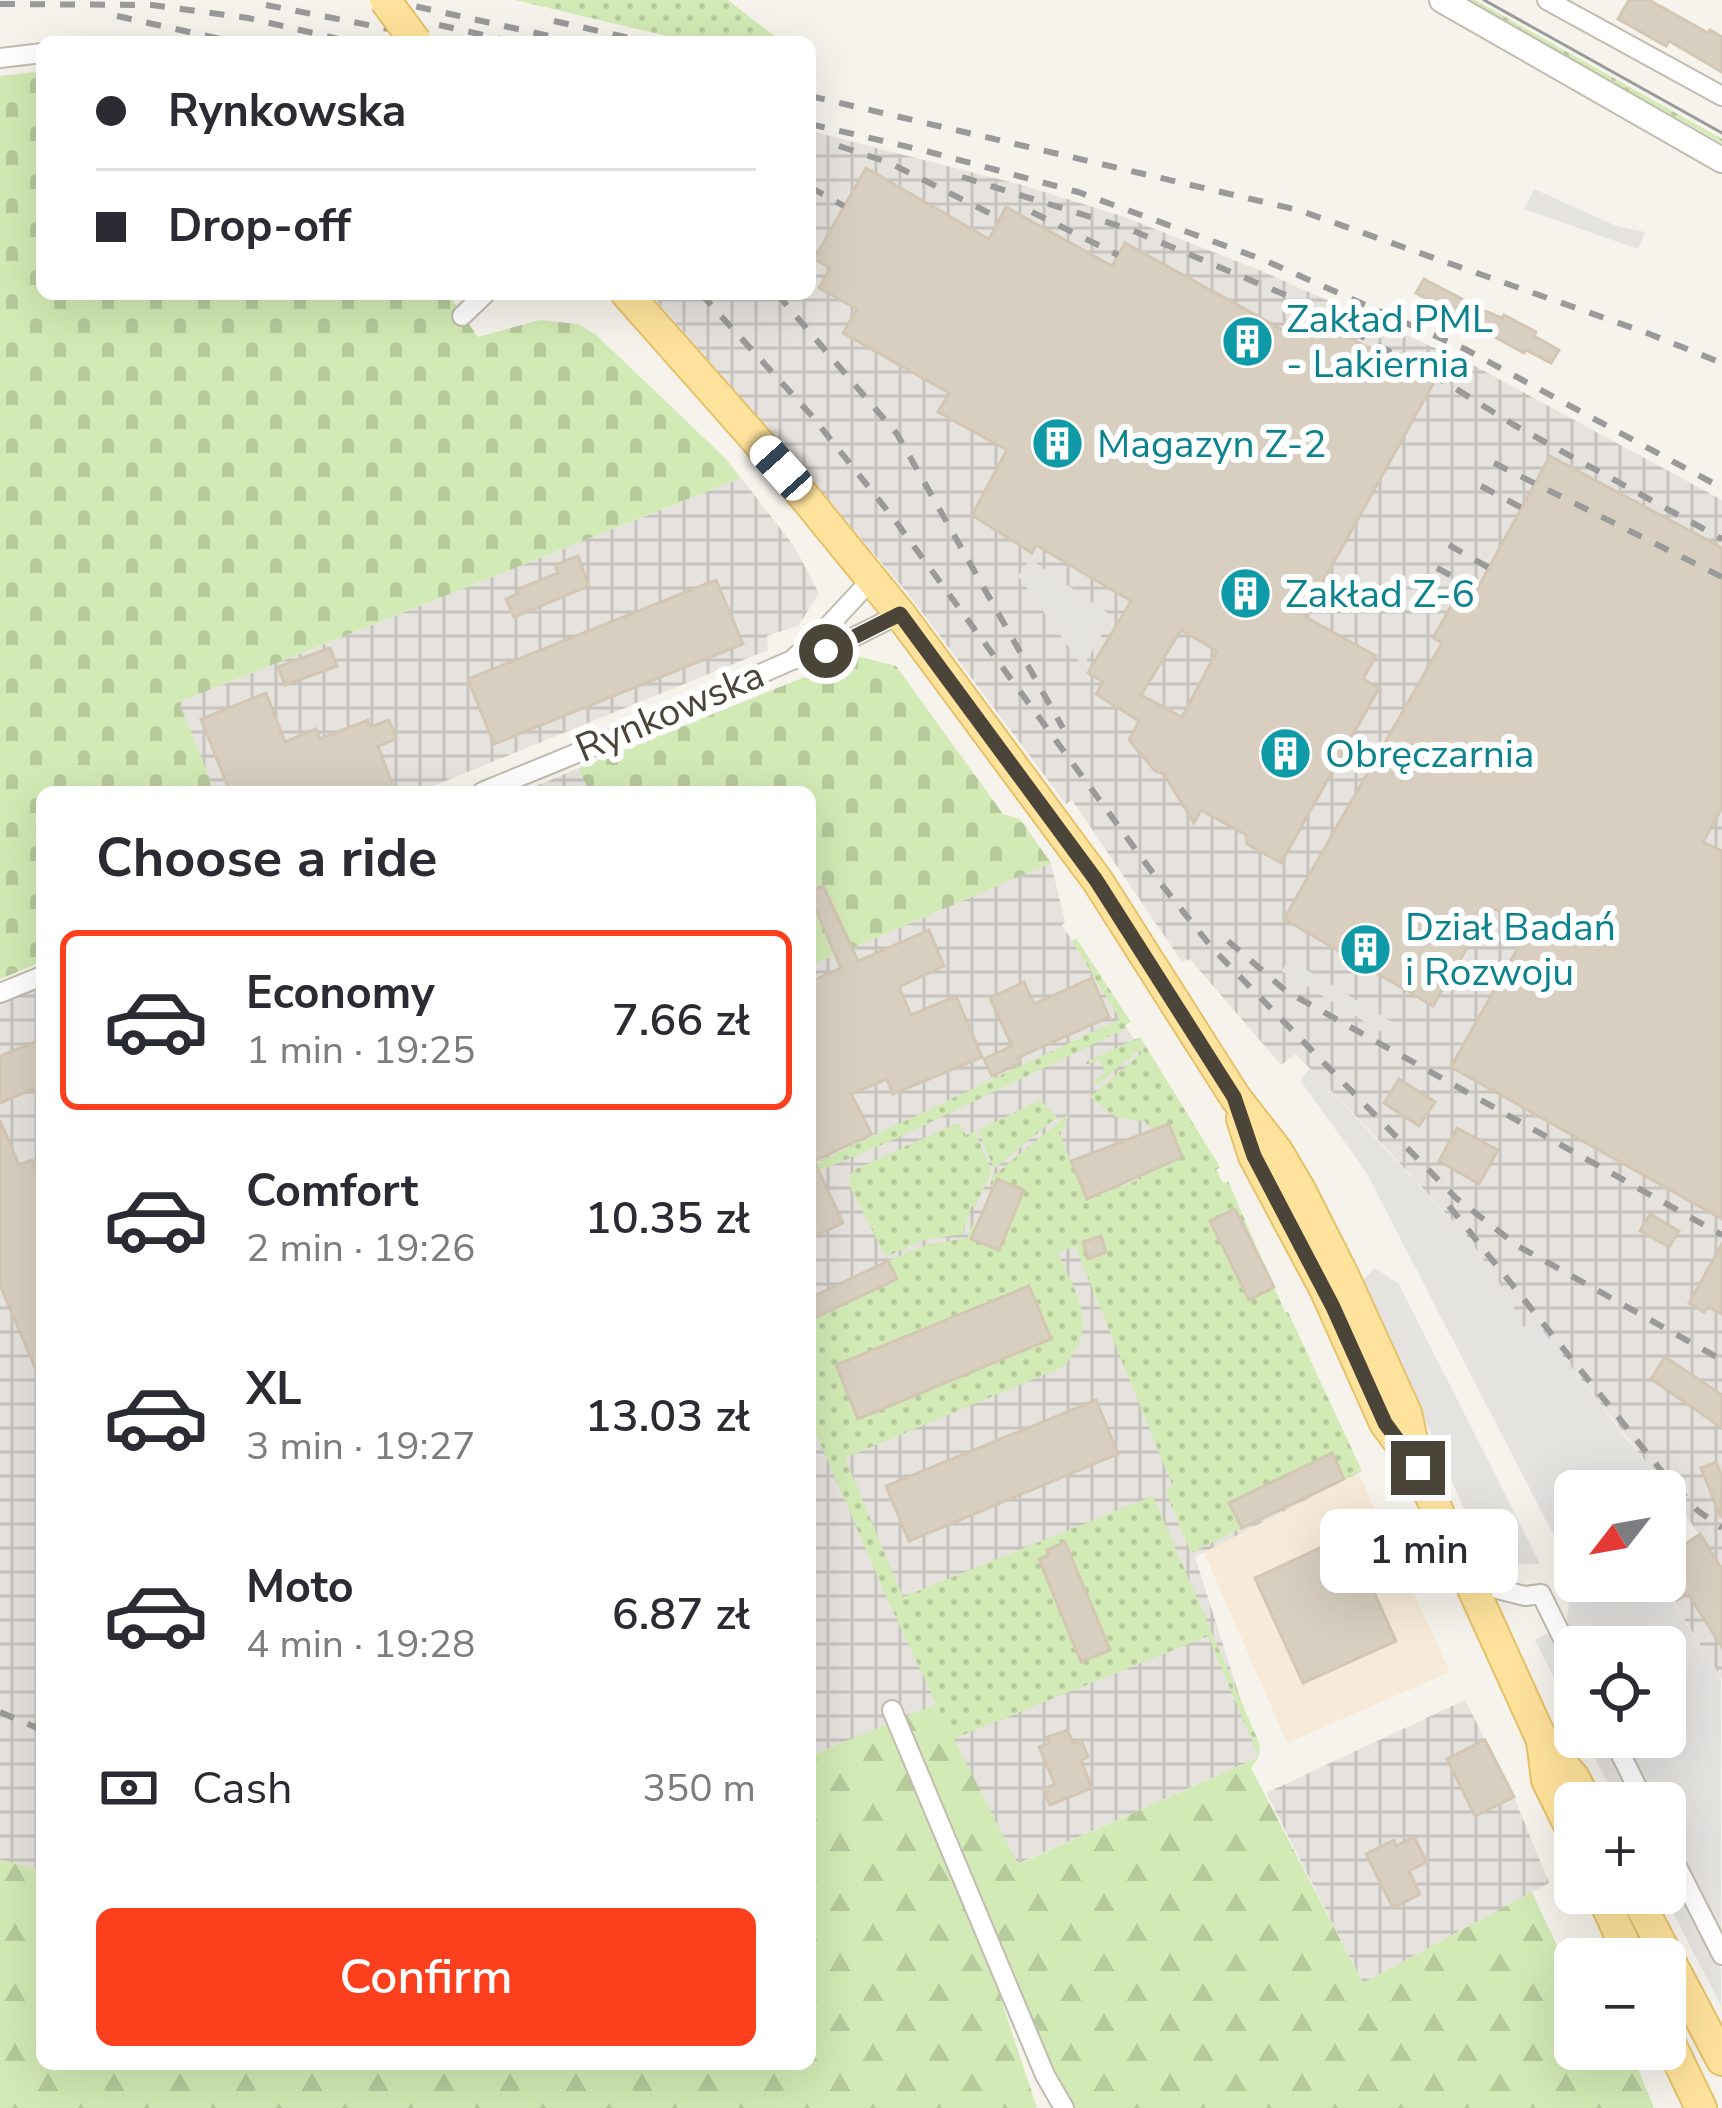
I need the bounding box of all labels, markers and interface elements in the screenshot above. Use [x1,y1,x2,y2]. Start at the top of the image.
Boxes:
text: Rynkowska [168,81,406,142]
text: Drop-off [168,196,351,257]
place label: Zakład PML - Lakiernia [1286,293,1493,391]
building icon: Zakład PML - Lakiernia [1219,313,1275,369]
building icon: Magazyn Z-2 [1030,416,1086,472]
place label: Magazyn Z-2 [1097,418,1327,471]
car [744,429,818,507]
building icon: Zakład Z-6 [1218,566,1274,622]
place label: Zakład Z-6 [1285,568,1475,621]
route start [799,624,853,678]
street label: Rynkowska [568,649,772,775]
building icon: Obręczarnia [1258,726,1314,782]
place label: Obręczarnia [1325,728,1535,781]
text: Choose a ride [96,821,437,895]
place label: Dział Badań i Rozwoju [1405,901,1616,999]
building icon: Dział Badań i Rozwoju [1338,921,1394,977]
text: Economy [246,963,435,1024]
icon: car [102,966,210,1074]
text: 7.66 zł [612,990,750,1051]
text: 1 min · 19:25 [246,1024,475,1077]
text: Comfort [246,1161,418,1222]
icon: car [102,1164,210,1272]
text: 10.35 zł [585,1188,750,1249]
text: 2 min · 19:26 [246,1222,475,1275]
text: XL [246,1359,302,1420]
icon: car [102,1362,210,1470]
text: 13.03 zł [585,1386,750,1447]
text: 3 min · 19:27 [246,1420,475,1473]
route end [1391,1441,1445,1495]
north arrow [1554,1470,1686,1602]
map controls [1554,1470,1686,2070]
callout: 1 min [1319,1510,1517,1594]
text: 1 min [1369,1524,1469,1577]
text: Moto [246,1557,354,1618]
icon: car [102,1560,210,1668]
text: 6.87 zł [612,1584,750,1645]
text: 4 min · 19:28 [246,1618,475,1671]
button: locate [1554,1626,1686,1758]
icon: cash [96,1755,162,1821]
text: Cash [192,1758,293,1819]
text: 350 m [642,1762,756,1815]
button: + [1554,1782,1686,1914]
button: Confirm [96,1908,756,2046]
button: − [1554,1938,1686,2070]

